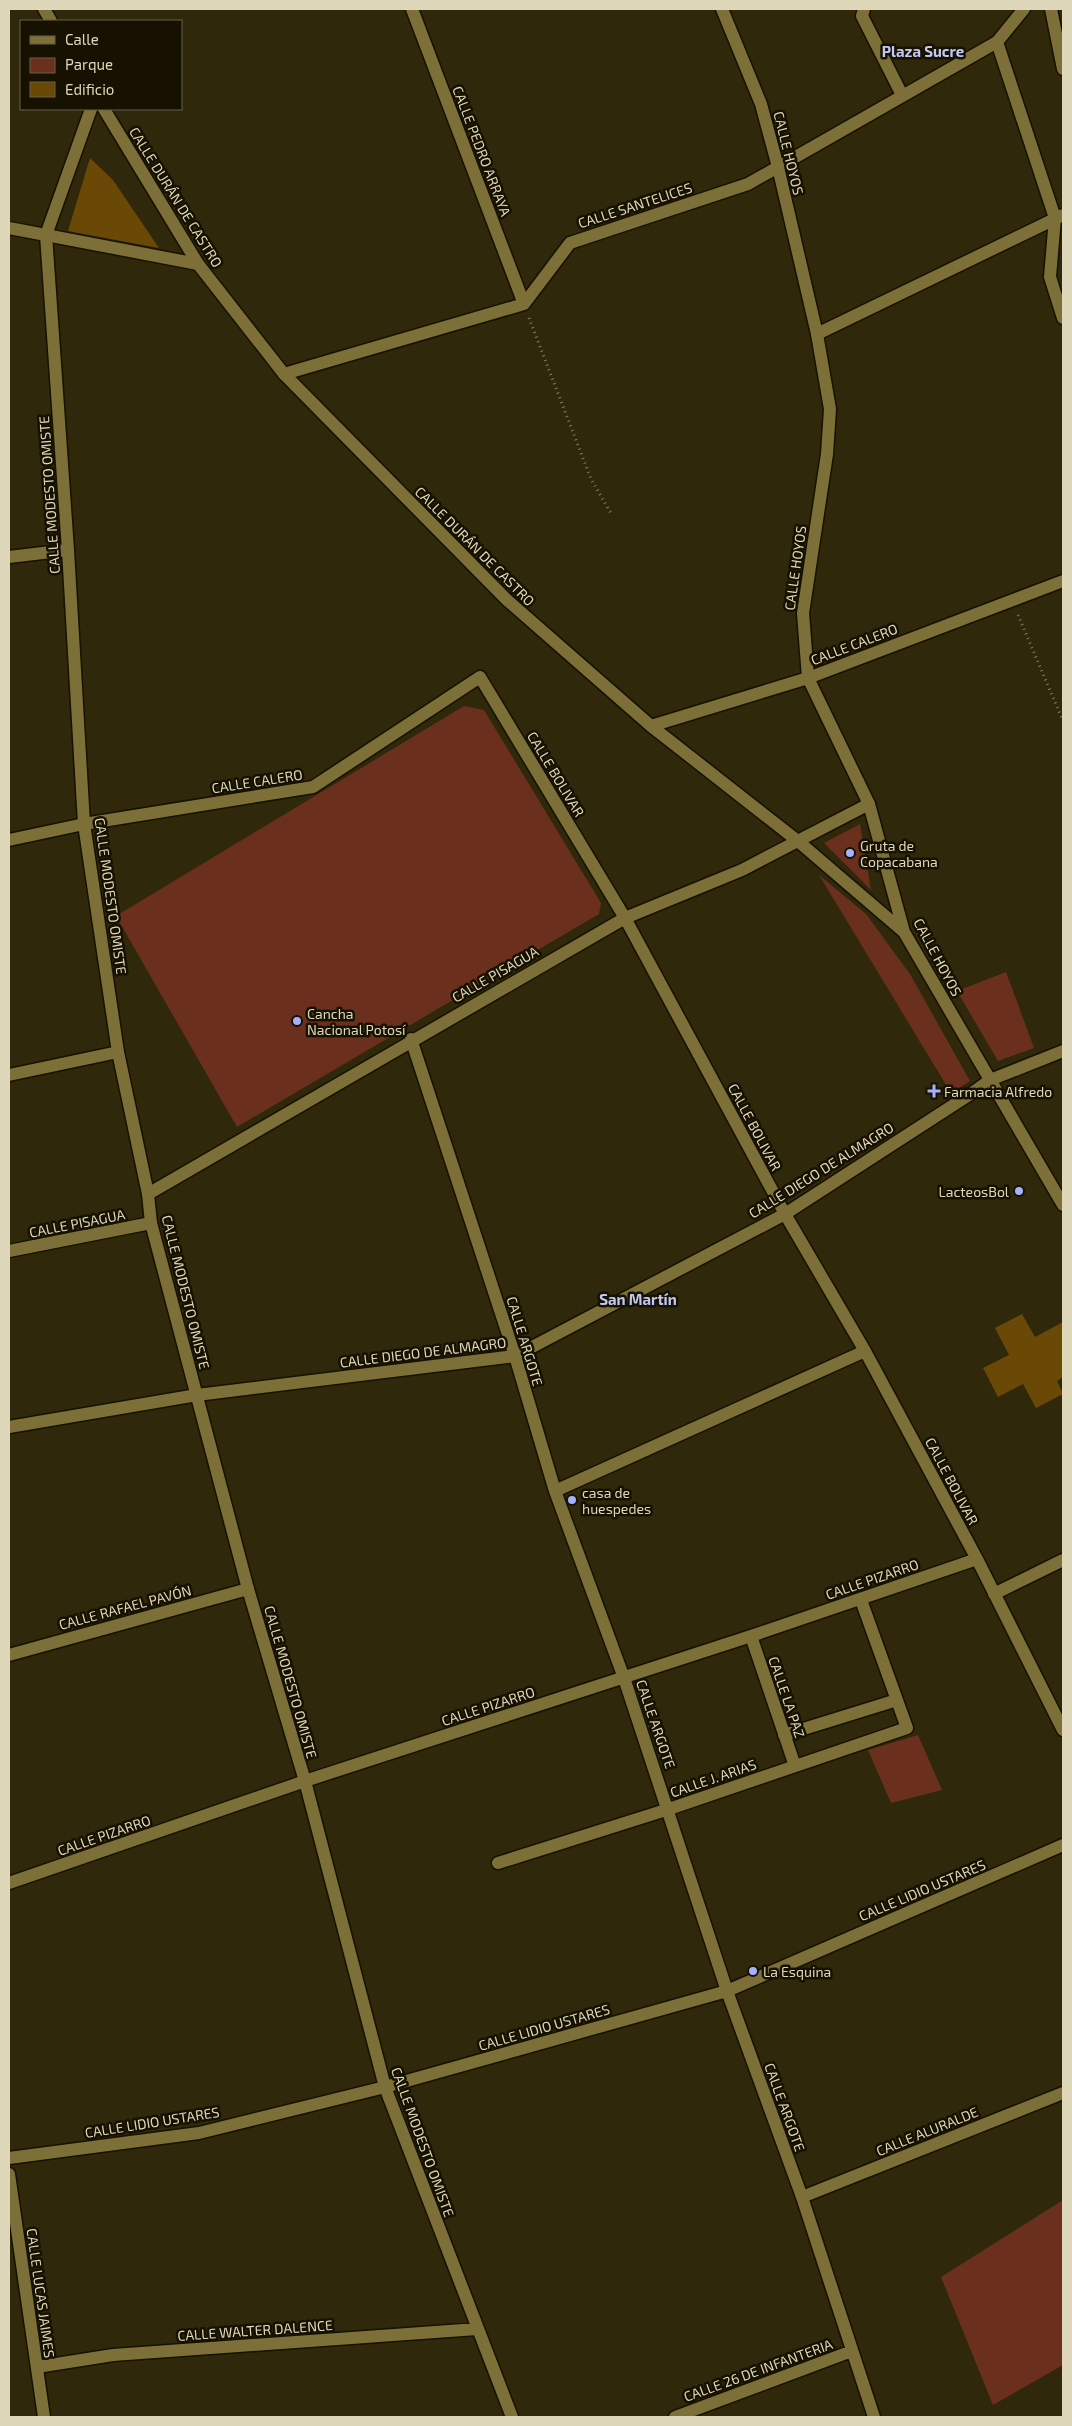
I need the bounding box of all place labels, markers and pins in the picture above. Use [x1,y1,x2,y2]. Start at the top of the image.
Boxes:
place label: Gruta de Copacabana [860,837,938,870]
marker: Gruta de Copacabana [844,847,856,859]
place label: Cancha Nacional Potosí [307,1005,406,1038]
marker: Cancha Nacional Potosí [291,1015,303,1027]
place label: Farmacia Alfredo [944,1083,1052,1100]
marker: Farmacia Alfredo [928,1085,940,1097]
place label: LacteosBol [939,1183,1010,1200]
marker: LacteosBol [1013,1185,1025,1197]
place label: casa de huespedes [582,1484,651,1517]
marker: casa de huespedes [566,1494,578,1506]
place label: La Esquina [763,1963,831,1980]
marker: La Esquina [747,1965,759,1977]

